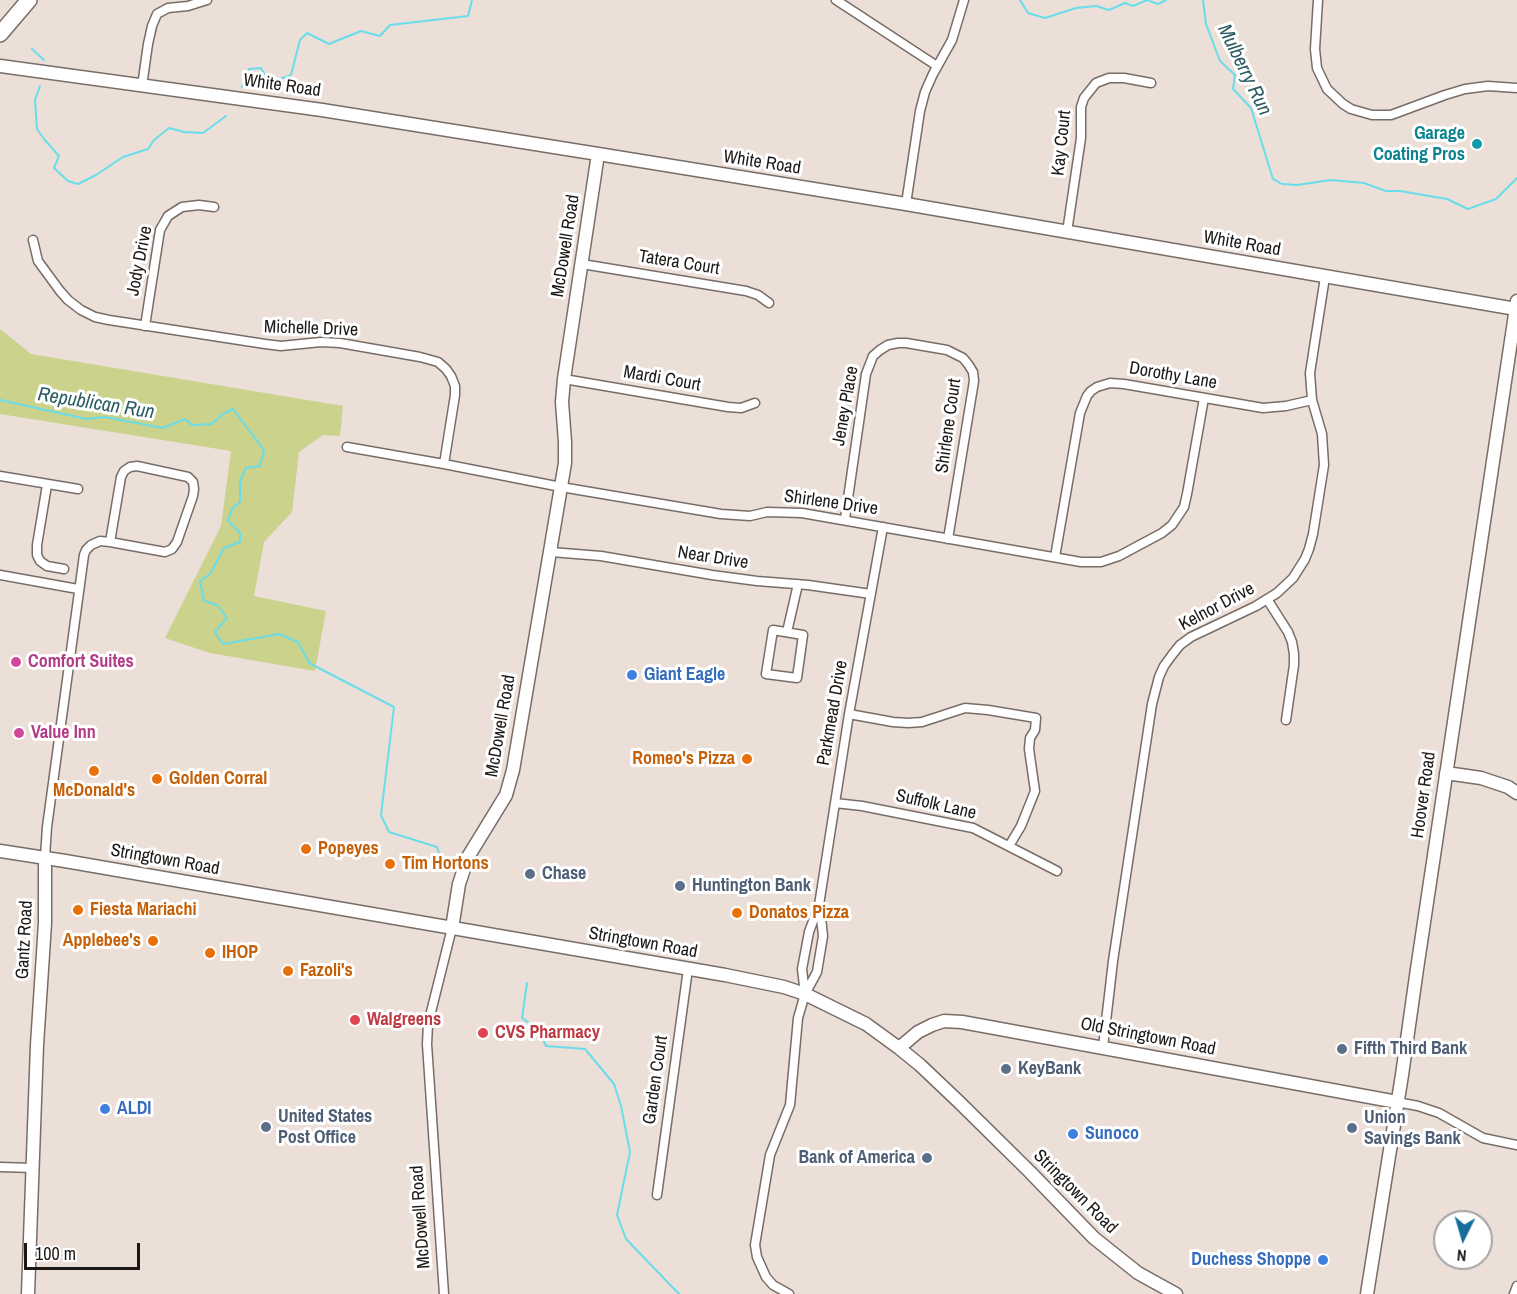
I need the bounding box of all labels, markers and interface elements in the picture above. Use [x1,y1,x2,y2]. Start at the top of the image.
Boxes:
water label: Mulberry Run [1212,21,1276,119]
street label: White Road [242,70,322,102]
street label: Kay Court [1048,109,1076,177]
place label: Garage Coating Pros [1373,123,1465,166]
marker: Garage Coating Pros [1470,137,1484,151]
street label: White Road [722,146,802,180]
street label: McDowell Road [547,193,585,299]
street label: Jody Drive [123,224,157,298]
street label: White Road [1202,227,1282,261]
street label: Tatera Court [637,246,721,280]
street label: Michelle Drive [263,317,359,341]
street label: Dorothy Lane [1127,358,1219,394]
street label: Mardi Court [622,362,702,396]
street label: Jeney Place [828,365,864,447]
street label: Shirlene Court [932,377,966,475]
water label: Republican Run [36,383,156,425]
street label: Shirlene Drive [783,486,879,520]
street label: Near Drive [676,542,750,574]
street label: Kelnor Drive [1176,578,1258,636]
place label: Comfort Suites [28,651,134,673]
marker: Comfort Suites [9,655,23,669]
street label: Parkmead Drive [813,659,853,767]
place label: Giant Eagle [644,664,725,686]
marker: Giant Eagle [625,668,639,682]
street label: McDowell Road [481,673,521,779]
place label: Value Inn [31,722,96,744]
marker: Value Inn [12,726,26,740]
place label: Romeo's Pizza [632,748,735,770]
street label: Hoover Road [1407,750,1441,840]
marker: Romeo's Pizza [740,752,754,766]
marker: McDonald's [87,764,101,778]
place label: Golden Corral [169,768,267,790]
marker: Golden Corral [150,772,164,786]
place label: McDonald's [53,780,135,802]
street label: Suffolk Lane [894,785,978,825]
place label: Popeyes [318,838,379,860]
street label: Stringtown Road [109,840,221,880]
marker: Popeyes [299,842,313,856]
place label: Tim Hortons [402,853,489,875]
marker: Tim Hortons [383,857,397,871]
place label: Chase [542,863,586,885]
marker: Chase [523,867,537,881]
place label: Huntington Bank [692,875,811,897]
marker: Huntington Bank [673,879,687,893]
place label: Fiesta Mariachi [90,899,197,921]
street label: Gantz Road [12,900,38,980]
place label: Donatos Pizza [749,902,849,924]
marker: Fiesta Mariachi [71,903,85,917]
marker: Donatos Pizza [730,906,744,920]
street label: Stringtown Road [587,923,699,963]
place label: Applebee's [63,930,141,952]
marker: Applebee's [146,934,160,948]
place label: IHOP [222,942,258,964]
marker: IHOP [203,946,217,960]
place label: Fazoli's [300,960,353,982]
marker: Fazoli's [281,964,295,978]
place label: Walgreens [367,1009,441,1031]
marker: Walgreens [348,1013,362,1027]
street label: Old Stringtown Road [1079,1013,1217,1061]
place label: CVS Pharmacy [495,1022,600,1044]
marker: CVS Pharmacy [476,1026,490,1040]
street label: Garden Court [639,1034,673,1126]
place label: Fifth Third Bank [1354,1038,1467,1060]
marker: Fifth Third Bank [1335,1042,1349,1056]
place label: KeyBank [1018,1058,1081,1080]
marker: KeyBank [999,1062,1013,1076]
place label: ALDI [117,1098,151,1120]
marker: ALDI [98,1102,112,1116]
place label: United States Post Office [278,1106,372,1148]
place label: Union Savings Bank [1364,1107,1461,1150]
marker: United States Post Office [259,1120,273,1134]
marker: Union Savings Bank [1345,1121,1359,1135]
place label: Sunoco [1085,1123,1139,1145]
marker: Sunoco [1066,1127,1080,1141]
street label: Stringtown Road [1028,1145,1122,1239]
place label: Bank of America [799,1147,915,1169]
marker: Bank of America [920,1151,934,1165]
street label: McDowell Road [407,1165,435,1269]
north arrow [1433,1210,1493,1270]
scale bar [27,1231,142,1269]
text: 100 m [35,1241,76,1266]
text: N [1456,1245,1467,1267]
place label: Duchess Shoppe [1191,1249,1311,1271]
marker: Duchess Shoppe [1316,1253,1330,1267]

